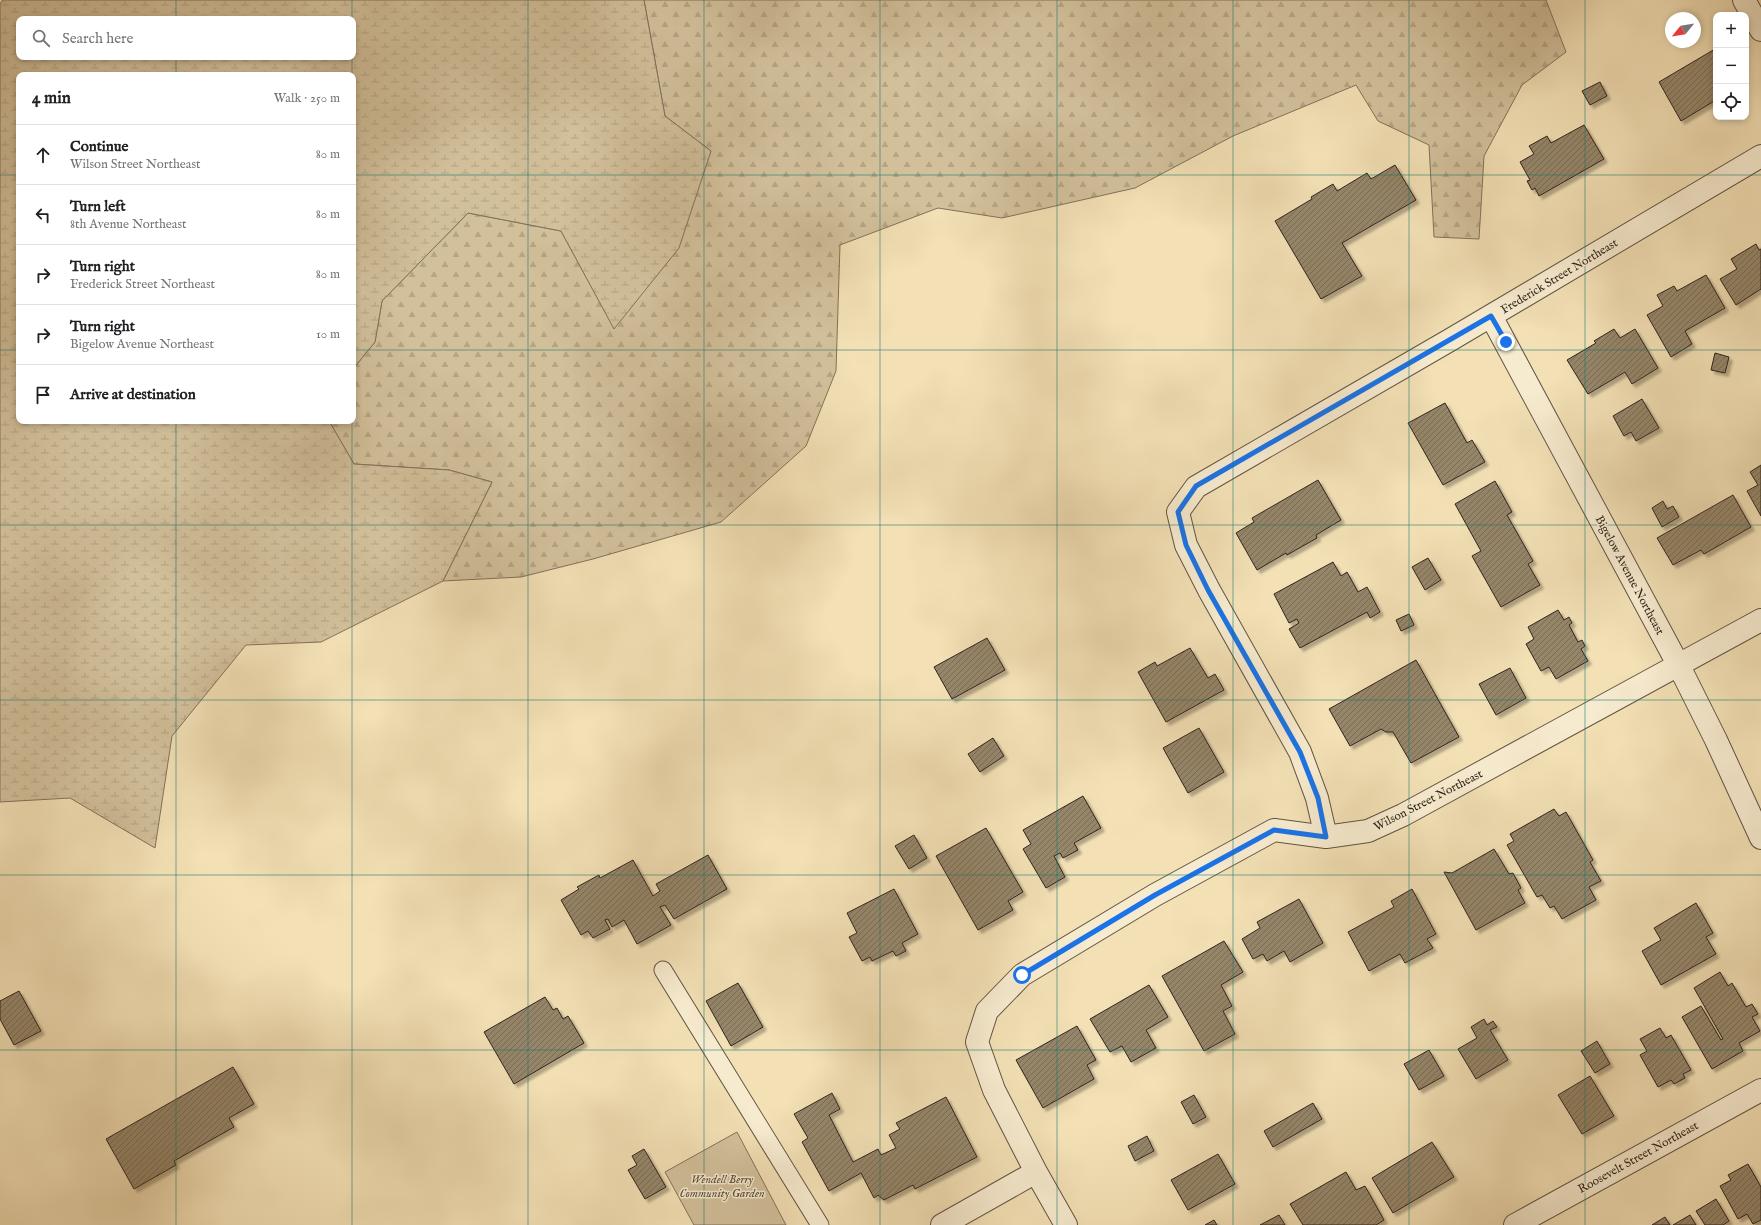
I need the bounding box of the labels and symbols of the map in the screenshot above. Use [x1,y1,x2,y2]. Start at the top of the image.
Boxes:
north arrow [1665,12,1701,48]
street label: Frederick Street Northeast [1498,236,1620,317]
route end [1497,333,1515,351]
street label: Bigelow Avenue Northeast [1592,513,1667,637]
street label: Wilson Street Northeast [1371,766,1485,834]
route start [1013,966,1031,984]
street label: Roosevelt Street Northeast [1575,1118,1701,1197]
park label: Wendell Berry Community Garden [679,1172,765,1201]

